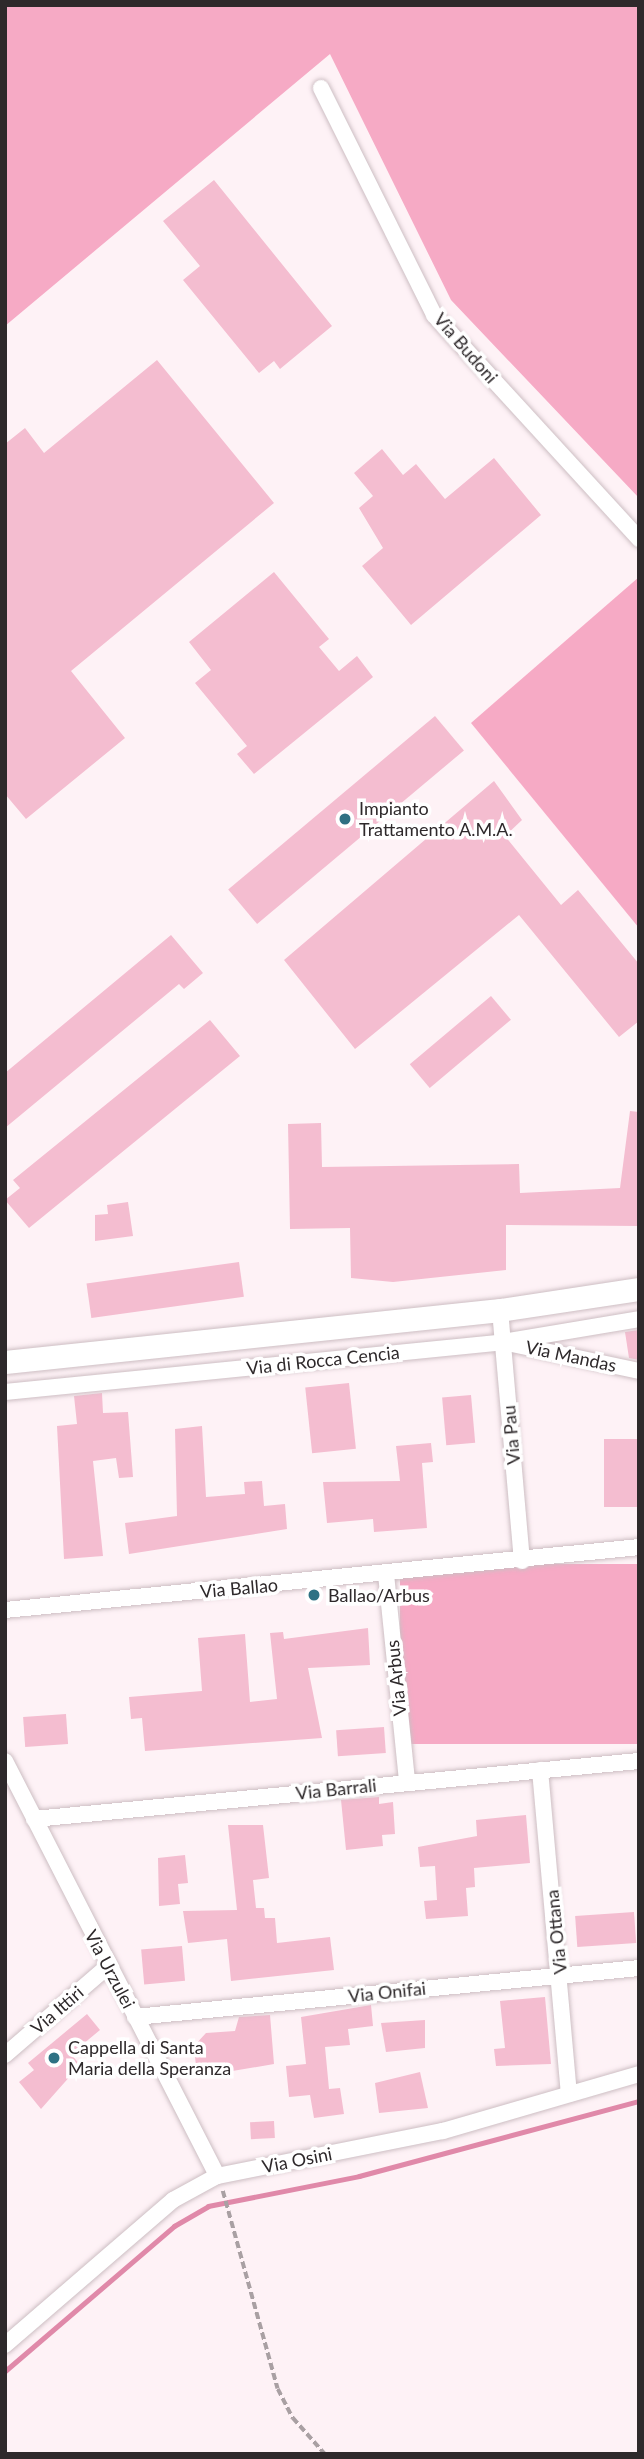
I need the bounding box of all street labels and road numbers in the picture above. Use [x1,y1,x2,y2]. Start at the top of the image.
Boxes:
street label: Via Budoni [430,308,502,388]
street label: Via Mandas [524,1336,618,1376]
street label: Via di Rocca Cencia [245,1341,401,1379]
street label: Via Pau [498,1404,524,1466]
street label: Via Ballao [199,1574,279,1602]
street label: Via Arbus [381,1639,411,1717]
street label: Via Barrali [295,1774,377,1804]
street label: Via Ottana [541,1889,571,1975]
street label: Via Urzulei [80,1926,140,2012]
street label: Via Onifai [347,1977,427,2007]
street label: Via Ittiri [26,1981,88,2039]
street label: Via Osini [260,2143,334,2177]

